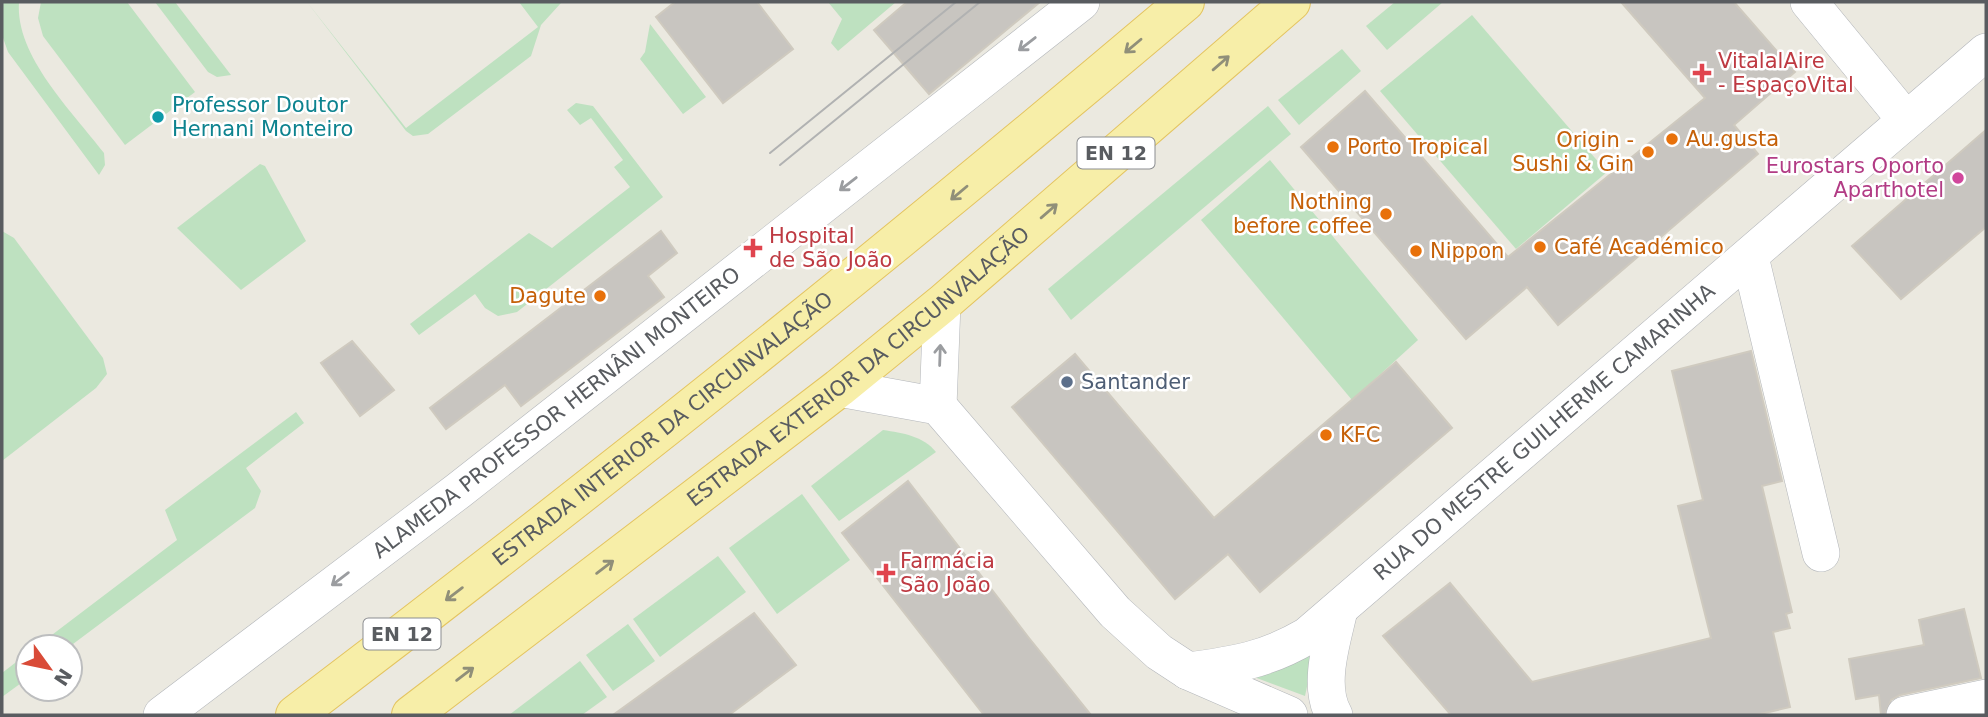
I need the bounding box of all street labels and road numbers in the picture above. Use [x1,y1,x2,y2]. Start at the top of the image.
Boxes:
road number: EN 12 [1078,138,1154,168]
street label: ESTRADA EXTERIOR DA CIRCUNVALAÇÃO [682,222,1034,512]
street label: ALAMEDA PROFESSOR HERNÂNI MONTEIRO [368,262,745,563]
street label: RUA DO MESTRE GUILHERME CAMARINHA [1369,278,1720,585]
street label: ESTRADA INTERIOR DA CIRCUNVALAÇÃO [488,287,837,571]
road number: EN 12 [364,618,440,650]

